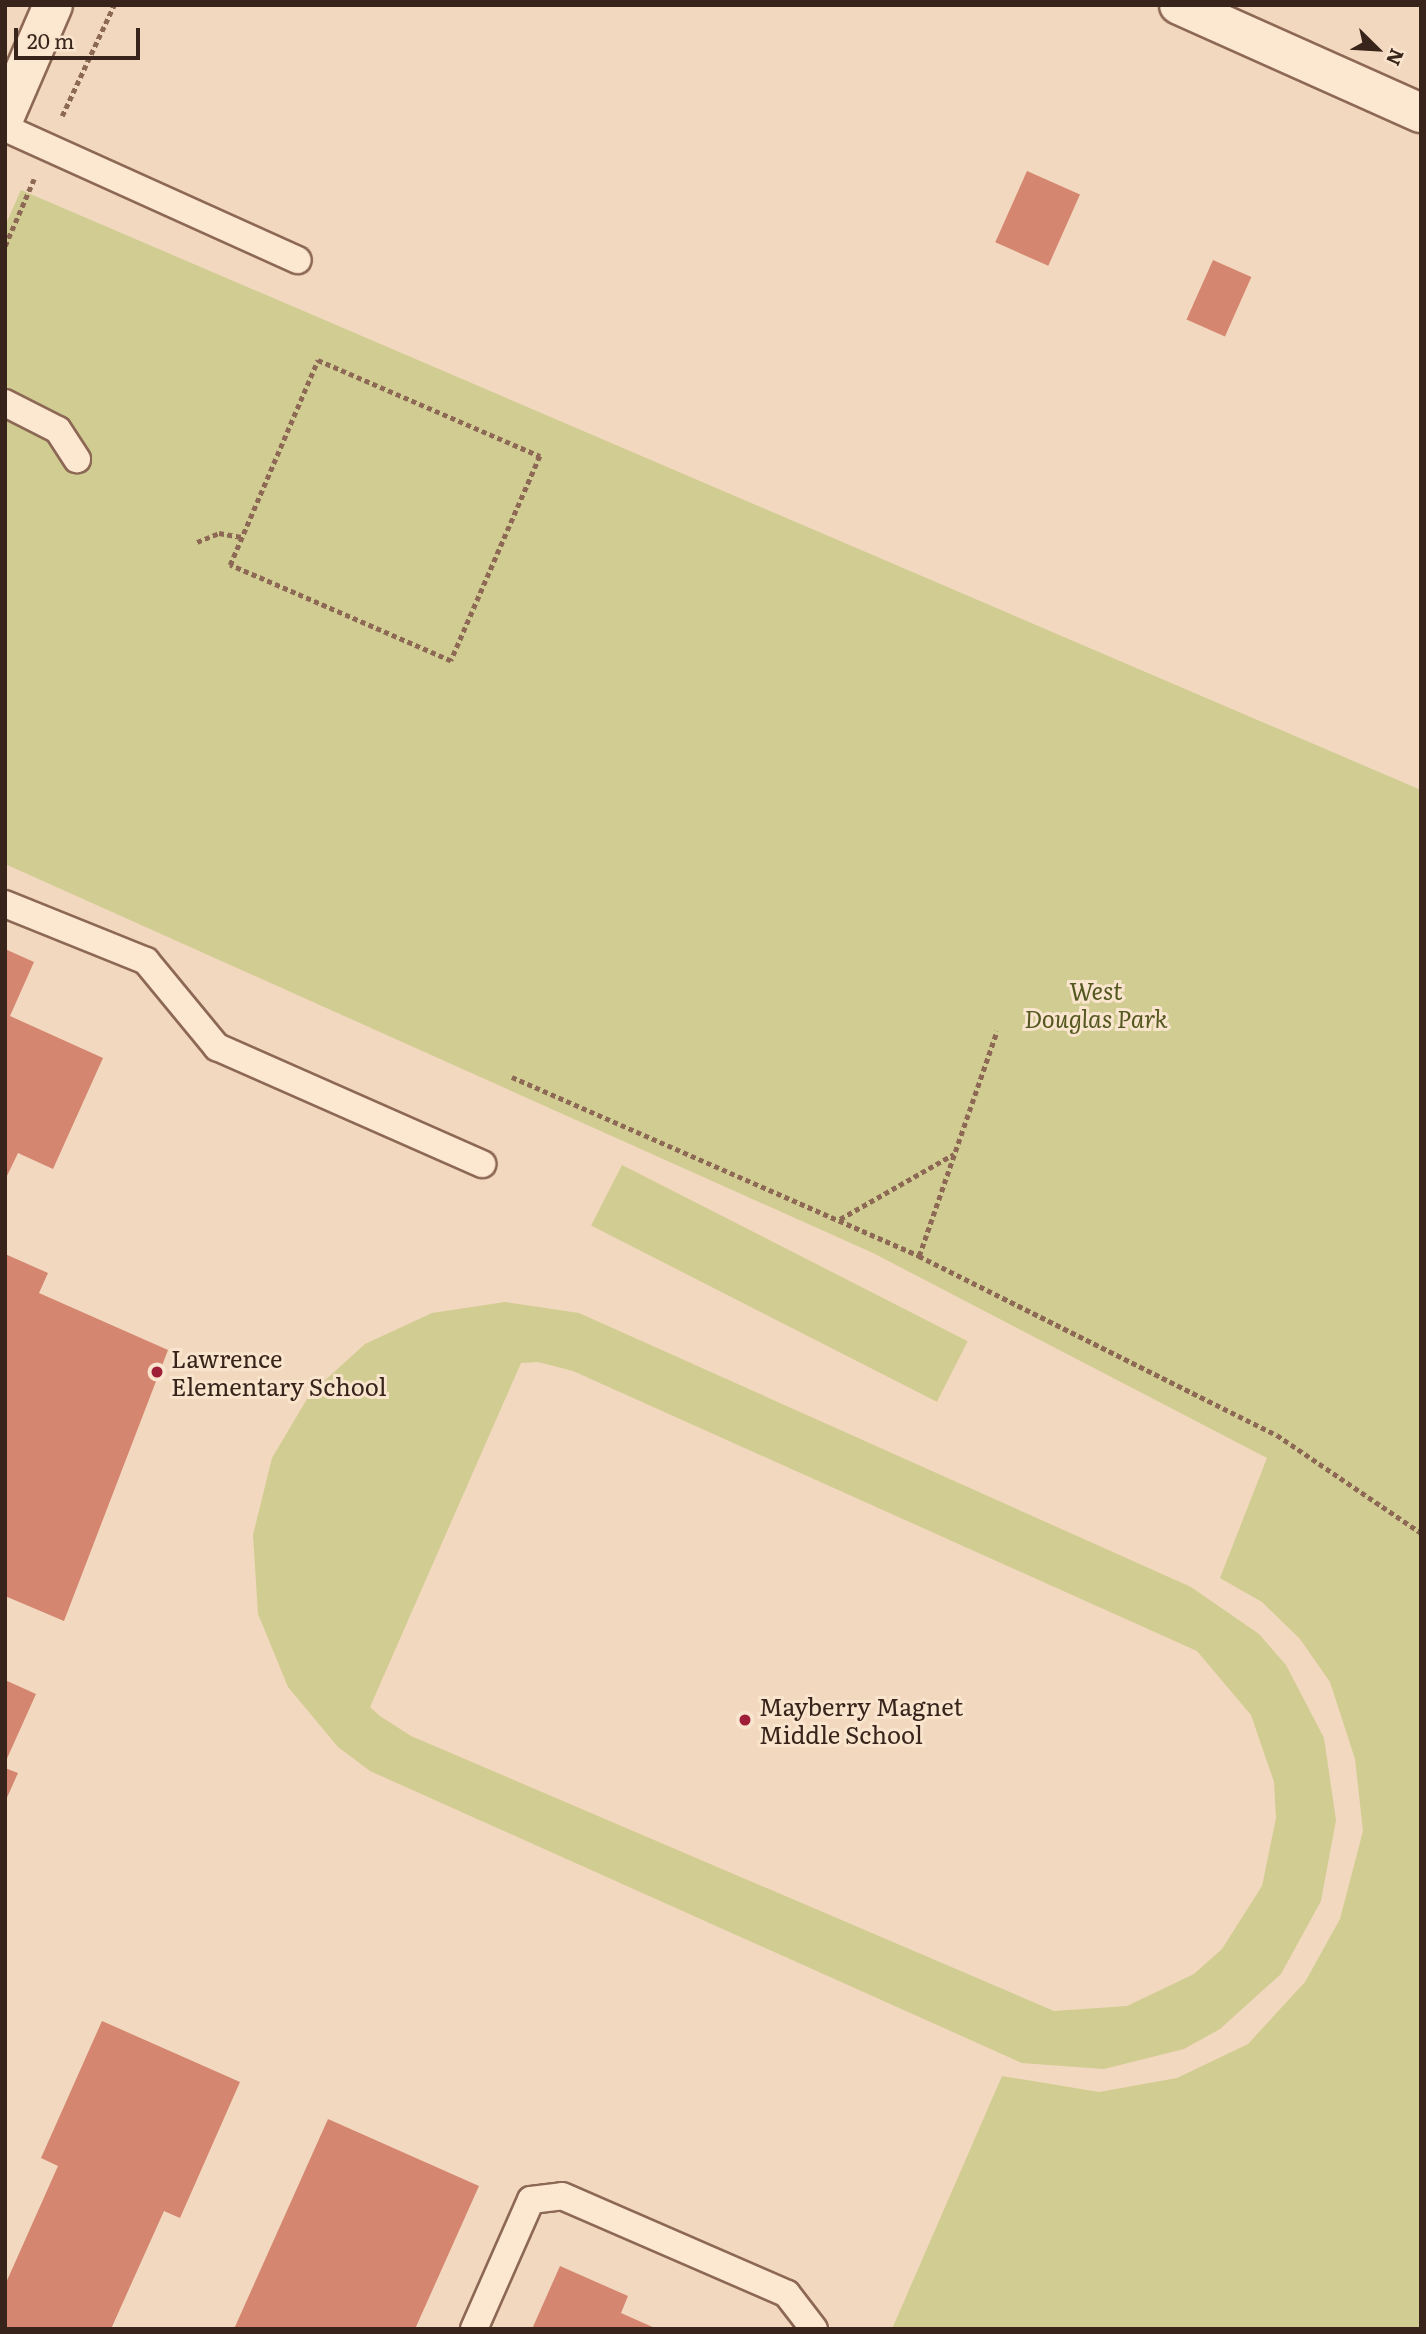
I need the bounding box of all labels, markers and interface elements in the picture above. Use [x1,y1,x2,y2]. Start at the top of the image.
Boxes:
scale bar [18,14,144,58]
north arrow [1342,14,1412,84]
text: 20 m [27,24,74,55]
text: N [1380,45,1412,71]
park label: West Douglas Park [1024,976,1168,1032]
place label: Lawrence Elementary School [171,1344,387,1400]
marker: Lawrence Elementary School [149,1364,165,1380]
place label: Mayberry Magnet Middle School [759,1692,963,1748]
marker: Mayberry Magnet Middle School [737,1712,753,1728]

